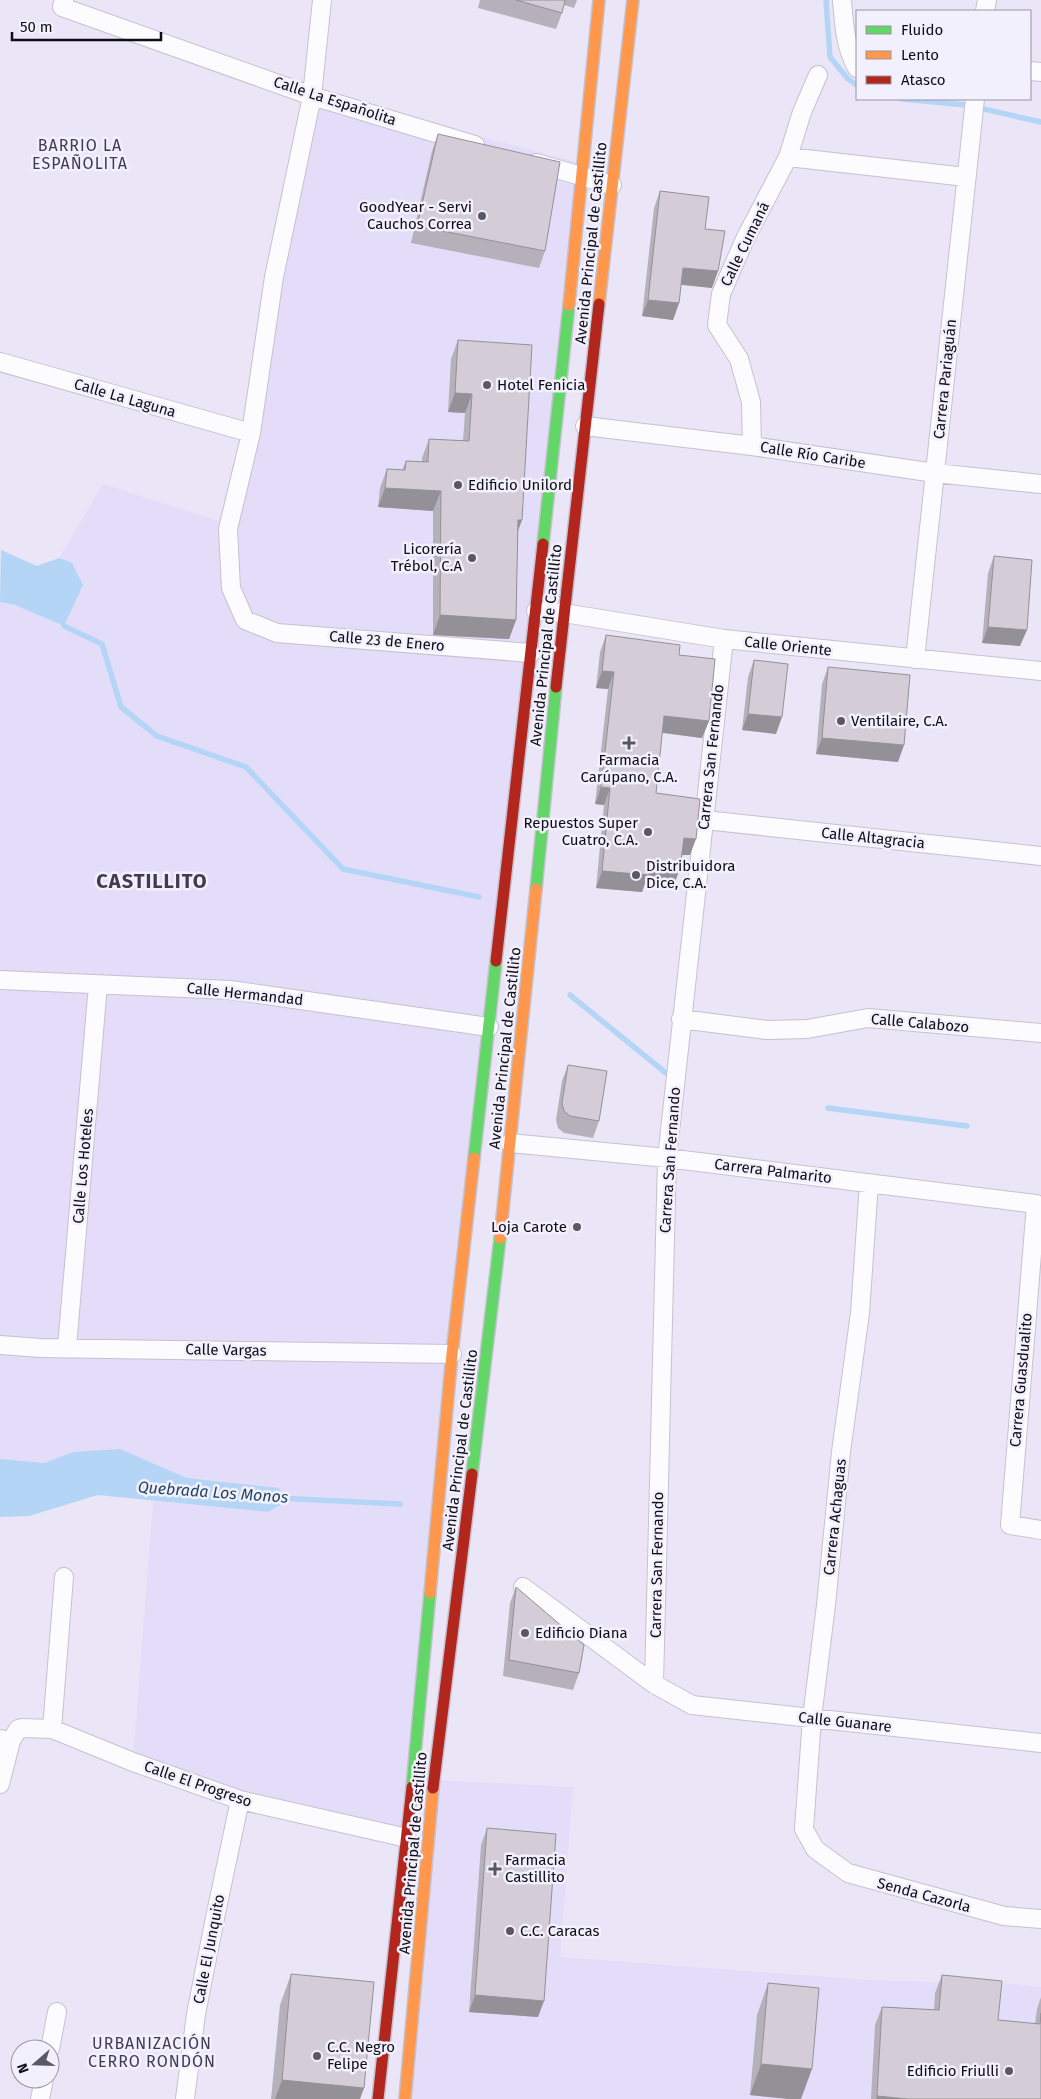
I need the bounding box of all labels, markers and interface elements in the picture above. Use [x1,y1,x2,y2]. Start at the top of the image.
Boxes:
scale bar [12,10,161,42]
legend [856,10,1031,100]
text: 50 m [20,18,53,36]
text: Fluido [901,21,943,39]
text: Lento [901,46,939,64]
text: Atasco [901,71,946,89]
street label: Calle La Españolita [271,73,399,129]
district label: BARRIO LA ESPAÑOLITA [32,136,128,173]
street label: Avenida Principal de Castillito [571,141,611,345]
place label: GoodYear - Servi Cauchos Correa [359,198,472,233]
street label: Calle Cumaná [717,199,773,289]
marker: GoodYear - Servi Cauchos Correa [476,210,488,222]
street label: Carrera Pariaguán [930,318,960,440]
street label: Calle La Laguna [72,375,178,421]
place label: Hotel Fenicia [497,376,585,394]
marker: Hotel Fenicia [481,379,493,391]
street label: Calle Río Caribe [759,438,867,472]
place label: Edificio Unilord [468,476,572,494]
marker: Edificio Unilord [452,479,464,491]
place label: Licorería Trébol, C.A [391,540,462,575]
street label: Avenida Principal de Castillito [526,543,566,747]
marker: Licorería Trébol, C.A [466,552,478,564]
street label: Calle 23 de Enero [328,627,446,655]
street label: Calle Oriente [743,632,833,660]
street label: Carrera San Fernando [694,683,728,831]
place label: Ventilaire, C.A. [851,712,948,730]
marker: Ventilaire, C.A. [835,715,847,727]
marker: Farmacia Carúpano, C.A. [623,737,635,749]
place label: Farmacia Carúpano, C.A. [580,751,678,786]
place label: Repuestos Super Cuatro, C.A. [523,814,638,849]
street label: Calle Altagracia [820,824,926,852]
marker: Repuestos Super Cuatro, C.A. [642,826,654,838]
place label: Distribuidora Dice, C.A. [646,857,735,892]
district label: CASTILLITO [96,869,208,893]
marker: Distribuidora Dice, C.A. [630,869,642,881]
street label: Avenida Principal de Castillito [485,946,525,1150]
street label: Calle Hermandad [186,979,304,1009]
street label: Calle Calabozo [870,1010,970,1036]
street label: Carrera San Fernando [656,1086,684,1234]
street label: Calle Los Hoteles [69,1108,97,1224]
street label: Carrera Palmarito [713,1155,833,1187]
place label: Loja Carote [491,1218,567,1236]
marker: Loja Carote [571,1221,583,1233]
street label: Carrera Guasdualito [1006,1312,1036,1448]
street label: Calle Vargas [185,1340,267,1360]
street label: Avenida Principal de Castillito [439,1348,481,1552]
street label: Carrera Achaguas [820,1458,850,1576]
water label: Quebrada Los Monos [137,1477,289,1507]
street label: Carrera San Fernando [647,1492,667,1638]
place label: Edificio Diana [535,1624,628,1642]
marker: Edificio Diana [519,1627,531,1639]
street label: Calle Guanare [797,1708,893,1736]
street label: Avenida Principal de Castillito [395,1751,431,1955]
street label: Calle El Progreso [142,1757,254,1811]
place label: Farmacia Castillito [505,1851,566,1886]
marker: Farmacia Castillito [489,1863,501,1875]
street label: Senda Cazorla [875,1874,973,1916]
street label: Calle El Junquito [190,1893,228,2005]
place label: C.C. Caracas [520,1922,600,1940]
marker: C.C. Caracas [504,1925,516,1937]
district label: URBANIZACIÓN CERRO RONDÓN [88,2033,216,2071]
place label: C.C. Negro Felipe [327,2038,395,2073]
north arrow [10,2039,60,2089]
marker: C.C. Negro Felipe [311,2050,323,2062]
text: N [14,2061,33,2076]
place label: Edificio Friulli [907,2062,999,2080]
marker: Edificio Friulli [1003,2065,1015,2077]

